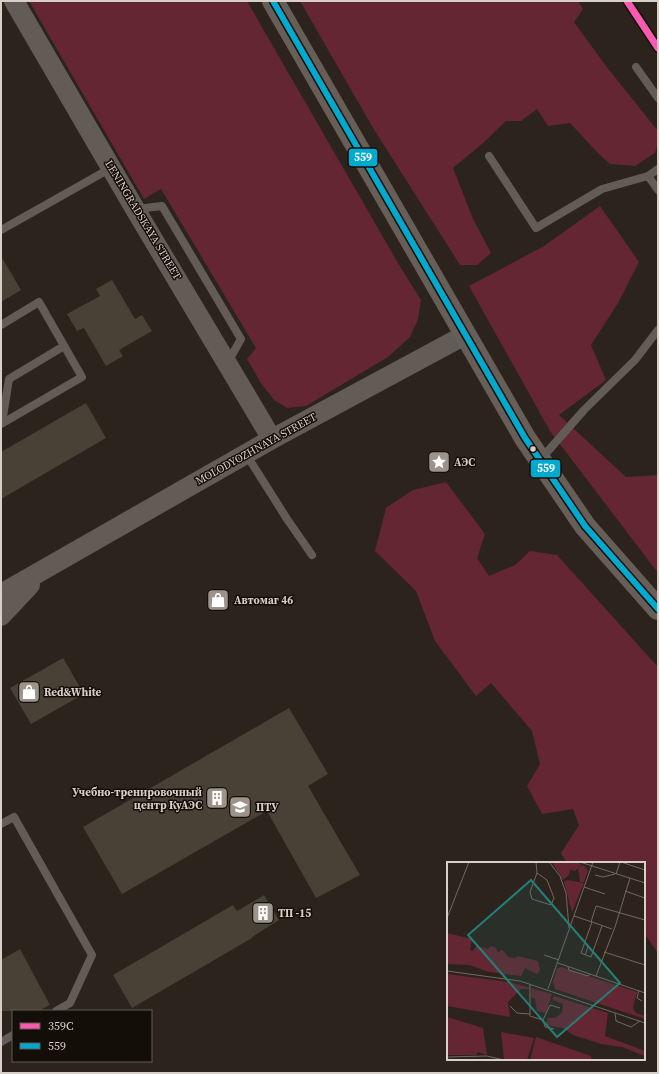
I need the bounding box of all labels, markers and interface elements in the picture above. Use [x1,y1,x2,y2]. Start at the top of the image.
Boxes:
line badge: 559 [348,148,378,167]
text: 559 [354,150,372,165]
street label: LENINGRADSKAYA STREET [101,157,185,283]
street label: MOLODYOZHNAYA STREET [193,409,319,489]
unlabelled marker [528,444,538,454]
place icon: АЭС [426,449,452,475]
place label: АЭС [454,455,475,470]
line badge: 559 [530,459,561,478]
text: 559 [537,461,555,476]
shop icon: Автомаг 46 [205,587,231,613]
place label: Автомаг 46 [234,593,293,608]
shop icon: Red&White [16,679,42,705]
place label: Red&White [44,685,102,700]
place label: Учебно-тренировочный центр КуАЭС [72,785,202,813]
building icon: Учебно-тренировочный центр КуАЭС [204,785,230,811]
school or university icon: ПТУ [227,794,253,820]
place label: ПТУ [256,800,279,815]
inset map [447,862,645,1060]
building icon: ТП -15 [250,900,276,926]
place label: ТП -15 [278,906,311,921]
legend [12,1010,152,1062]
text: 359С [48,1018,74,1034]
text: 559 [48,1038,66,1054]

